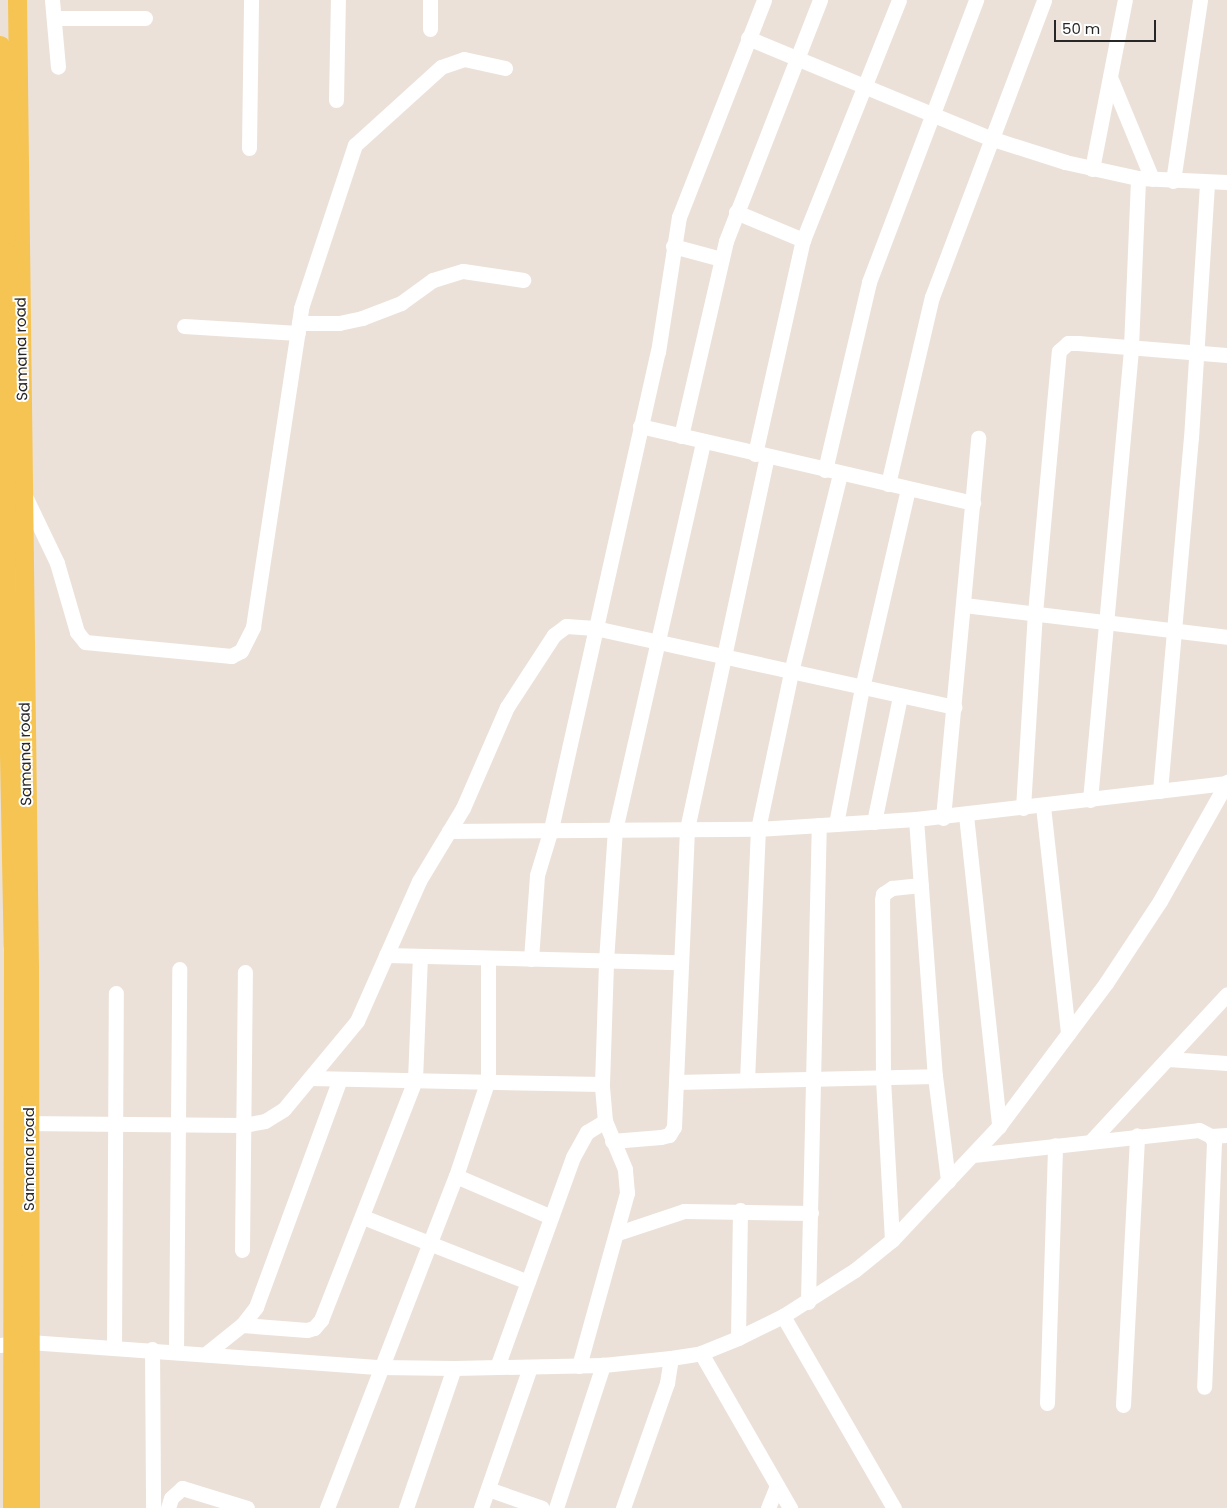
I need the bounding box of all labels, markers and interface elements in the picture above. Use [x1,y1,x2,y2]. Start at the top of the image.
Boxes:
scale bar [1057,10,1160,42]
text: 50 m [1062,18,1100,39]
street label: Samana road [11,297,31,401]
street label: Samana road [15,702,35,806]
street label: Samana road [20,1107,38,1211]

